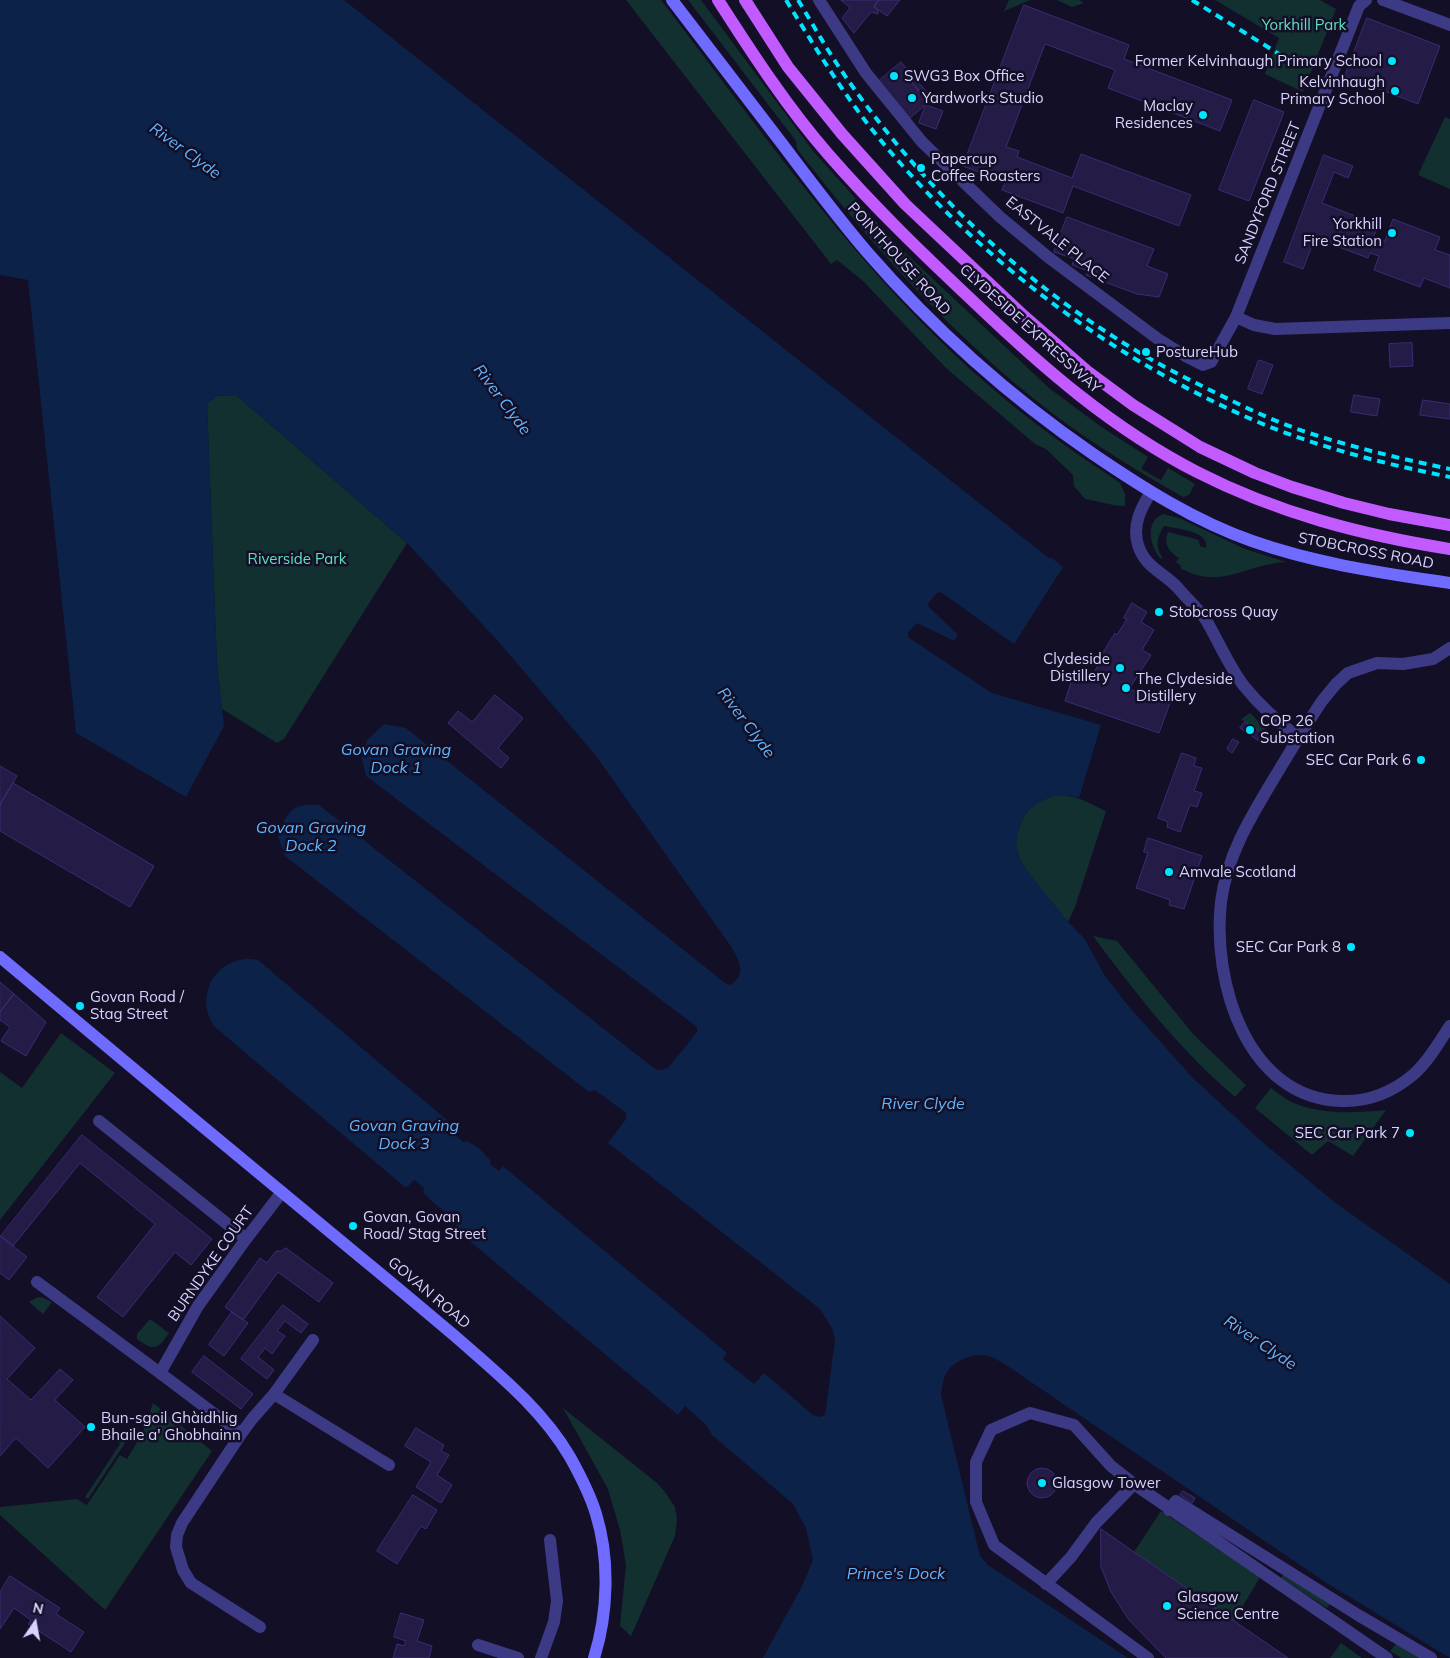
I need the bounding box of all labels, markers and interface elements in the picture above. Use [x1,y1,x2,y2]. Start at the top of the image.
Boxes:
park label: Yorkhill Park [1262,16,1346,34]
place label: Former Kelvinhaugh Primary School [1135,52,1382,70]
marker: Former Kelvinhaugh Primary School [1386,55,1398,67]
place label: SWG3 Box Office [904,67,1024,85]
marker: SWG3 Box Office [888,70,900,82]
place label: Kelvinhaugh Primary School [1280,73,1385,108]
marker: Kelvinhaugh Primary School [1389,85,1401,97]
place label: Yardworks Studio [922,89,1044,107]
marker: Yardworks Studio [906,92,918,104]
place label: Maclay Residences [1115,97,1193,132]
marker: Maclay Residences [1197,109,1209,121]
water label: River Clyde [146,119,224,183]
street label: SANDYFORD STREET [1231,119,1305,267]
place label: Papercup Coffee Roasters [931,150,1040,185]
marker: Papercup Coffee Roasters [915,162,927,174]
street label: EASTVALE PLACE [1002,193,1112,287]
street label: POINTHOUSE ROAD [844,199,954,319]
place label: Yorkhill Fire Station [1303,215,1382,250]
marker: Yorkhill Fire Station [1386,227,1398,239]
street label: CLYDESIDE EXPRESSWAY [956,261,1104,397]
place label: PostureHub [1156,343,1238,361]
marker: PostureHub [1140,346,1152,358]
water label: River Clyde [469,361,535,439]
street label: STOBCROSS ROAD [1297,529,1435,573]
park label: Riverside Park [248,550,346,568]
place label: Stobcross Quay [1169,603,1278,621]
marker: Stobcross Quay [1153,606,1165,618]
place label: Clydeside Distillery [1043,650,1110,685]
marker: Clydeside Distillery [1114,662,1126,674]
place label: The Clydeside Distillery [1136,670,1233,705]
marker: The Clydeside Distillery [1120,682,1132,694]
water label: River Clyde [713,684,779,762]
place label: COP 26 Substation [1260,712,1335,747]
marker: COP 26 Substation [1244,724,1256,736]
water label: Govan Graving Dock 1 [341,740,451,778]
place label: SEC Car Park 6 [1306,751,1411,769]
marker: SEC Car Park 6 [1415,754,1427,766]
water label: Govan Graving Dock 2 [256,818,366,856]
place label: Amvale Scotland [1179,863,1296,881]
marker: Amvale Scotland [1163,866,1175,878]
place label: SEC Car Park 8 [1236,938,1341,956]
marker: SEC Car Park 8 [1345,941,1357,953]
place label: Govan Road / Stag Street [90,988,184,1023]
marker: Govan Road / Stag Street [74,1000,86,1012]
water label: River Clyde [881,1094,965,1114]
water label: Govan Graving Dock 3 [349,1116,459,1154]
place label: SEC Car Park 7 [1295,1124,1400,1142]
marker: SEC Car Park 7 [1404,1127,1416,1139]
street label: BURNDYKE COURT [164,1203,258,1325]
place label: Govan, Govan Road/ Stag Street [363,1208,486,1243]
marker: Govan, Govan Road/ Stag Street [347,1220,359,1232]
street label: GOVAN ROAD [384,1253,474,1333]
water label: River Clyde [1220,1312,1300,1374]
place label: Bun-sgoil Ghàidhlig Bhaile a' Ghobhainn [101,1409,241,1444]
marker: Bun-sgoil Ghàidhlig Bhaile a' Ghobhainn [85,1421,97,1433]
place label: Glasgow Tower [1052,1474,1160,1492]
marker: Glasgow Tower [1036,1477,1048,1489]
water label: Prince's Dock [847,1564,945,1584]
place label: Glasgow Science Centre [1177,1588,1279,1623]
north arrow [10,1598,60,1648]
text: N [31,1598,45,1618]
marker: Glasgow Science Centre [1161,1600,1173,1612]

